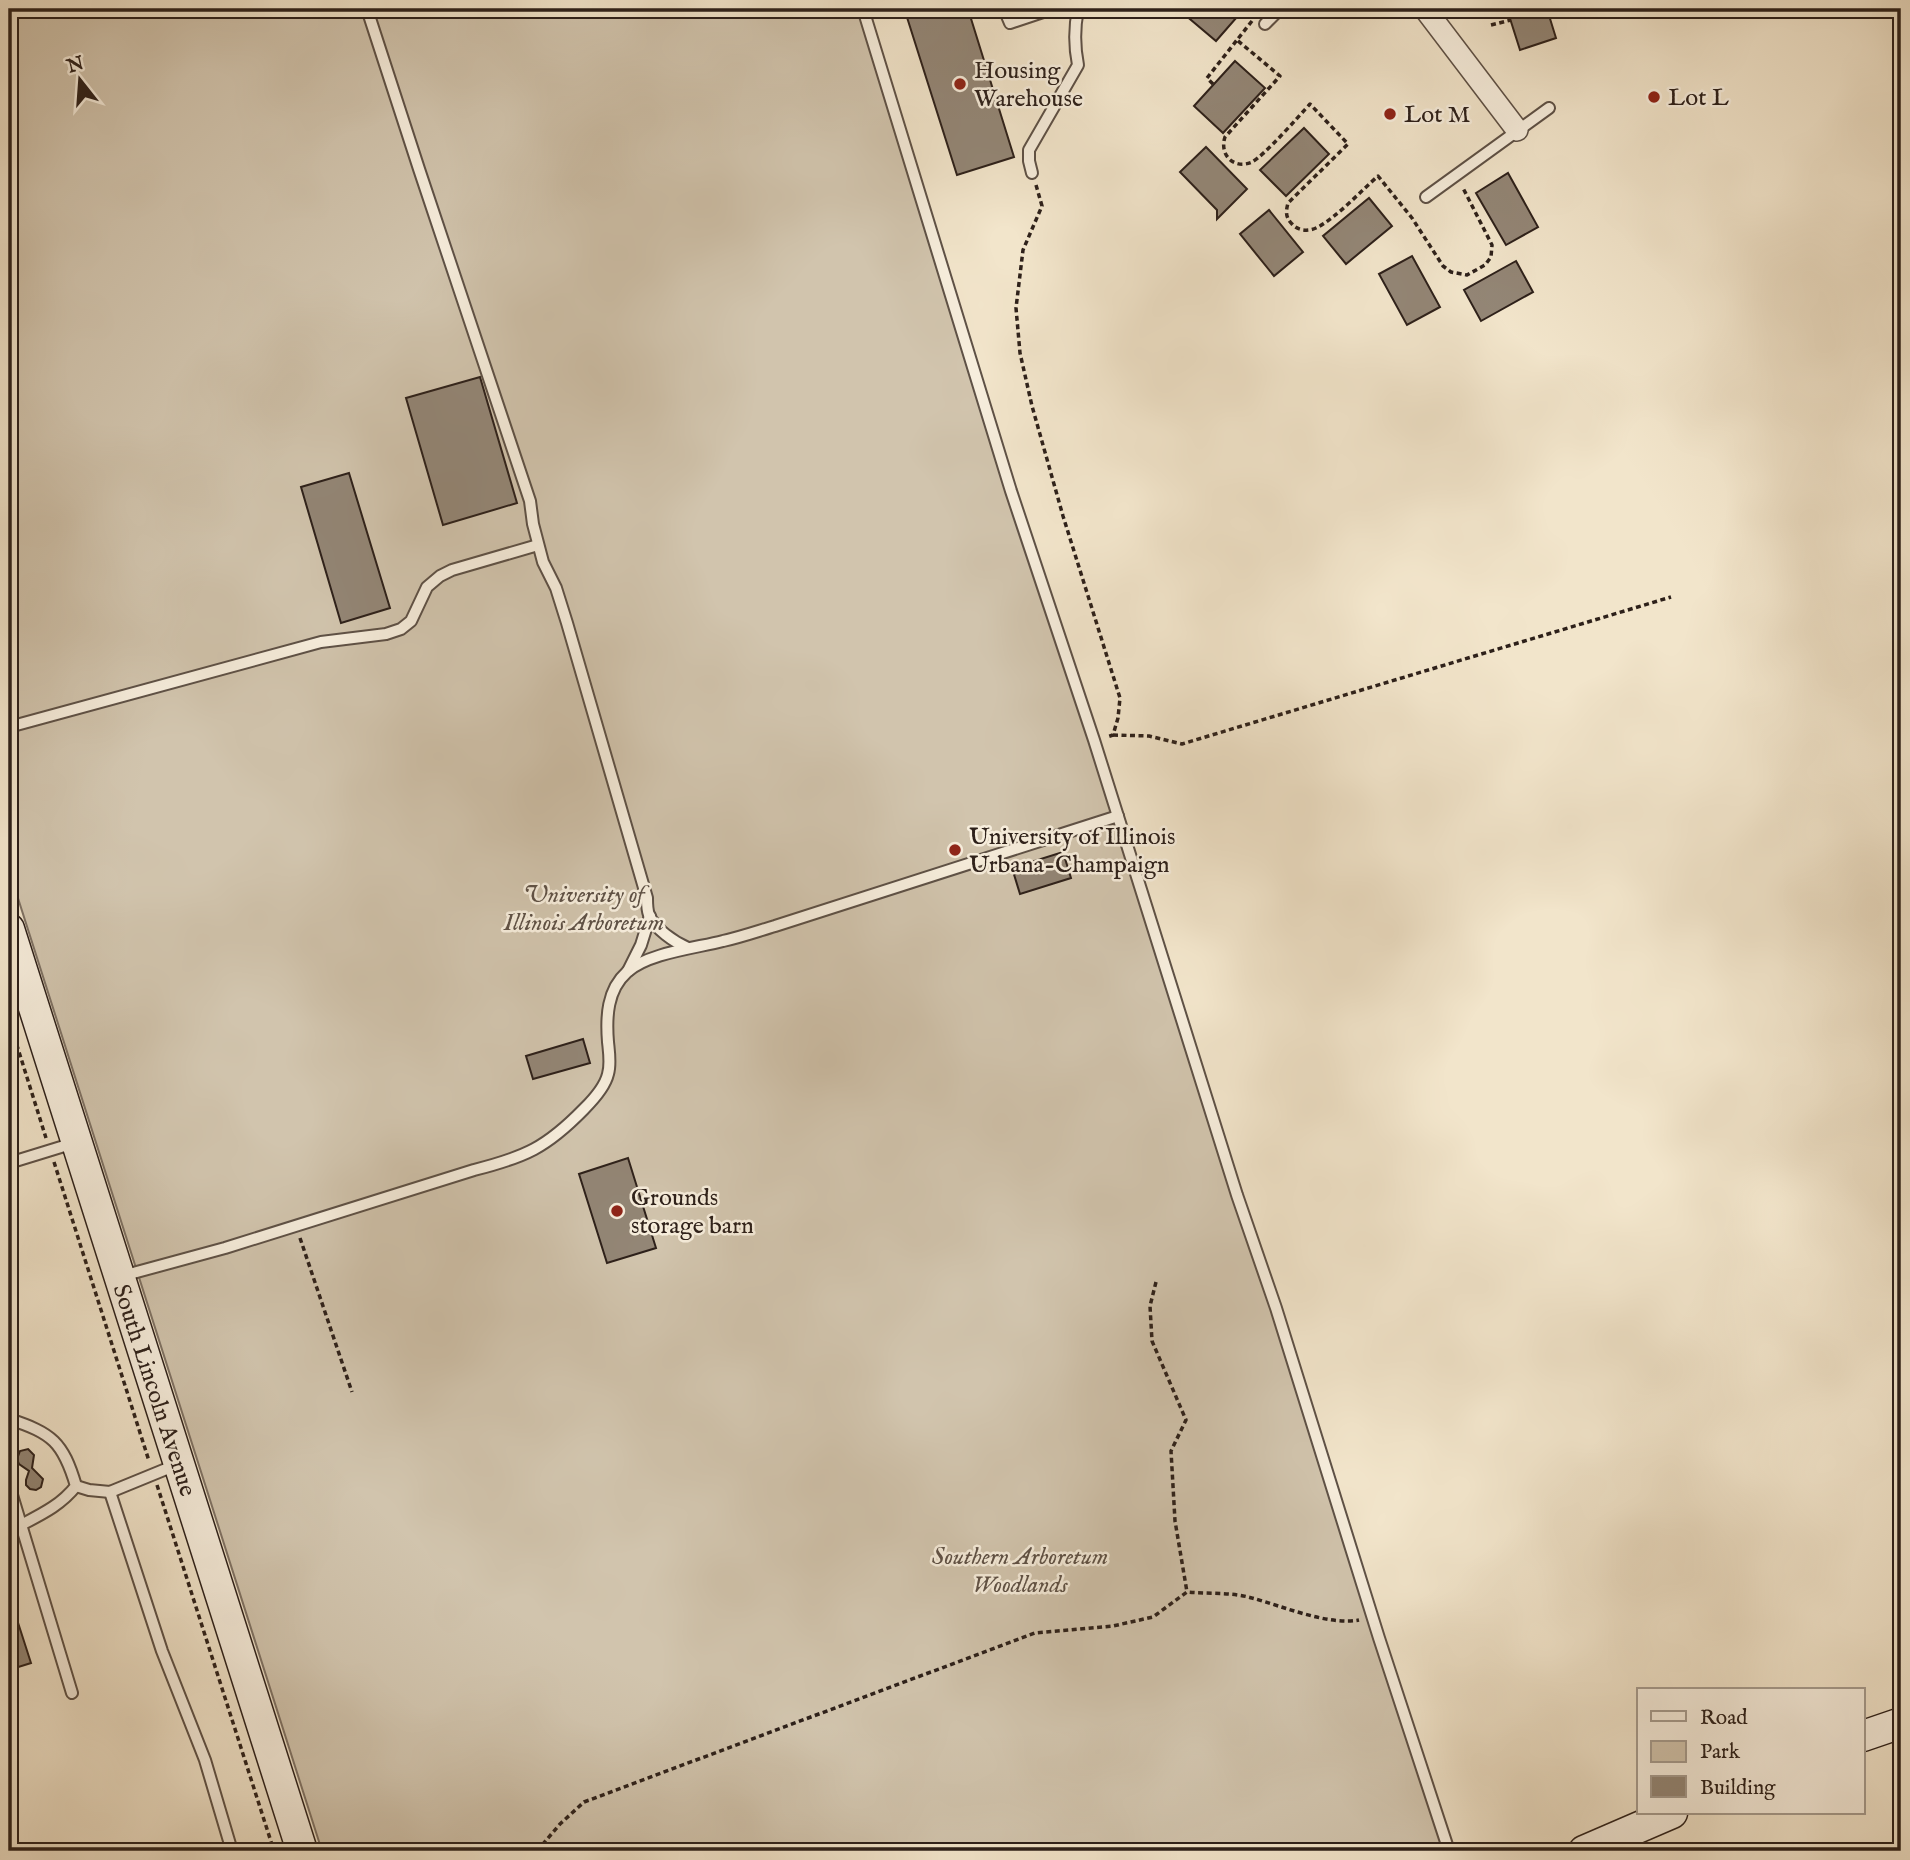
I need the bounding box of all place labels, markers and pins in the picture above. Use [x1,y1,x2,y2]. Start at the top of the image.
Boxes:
place label: Housing Warehouse [974,56,1083,115]
marker: Housing Warehouse [952,76,968,92]
place label: Lot L [1668,83,1730,114]
marker: Lot L [1646,89,1662,105]
place label: Lot M [1404,100,1470,131]
marker: Lot M [1382,106,1398,122]
place label: University of Illinois Urbana-Champaign [969,822,1175,881]
marker: University of Illinois Urbana-Champaign [947,842,963,858]
place label: Grounds storage barn [631,1183,754,1242]
marker: Grounds storage barn [609,1203,625,1219]

